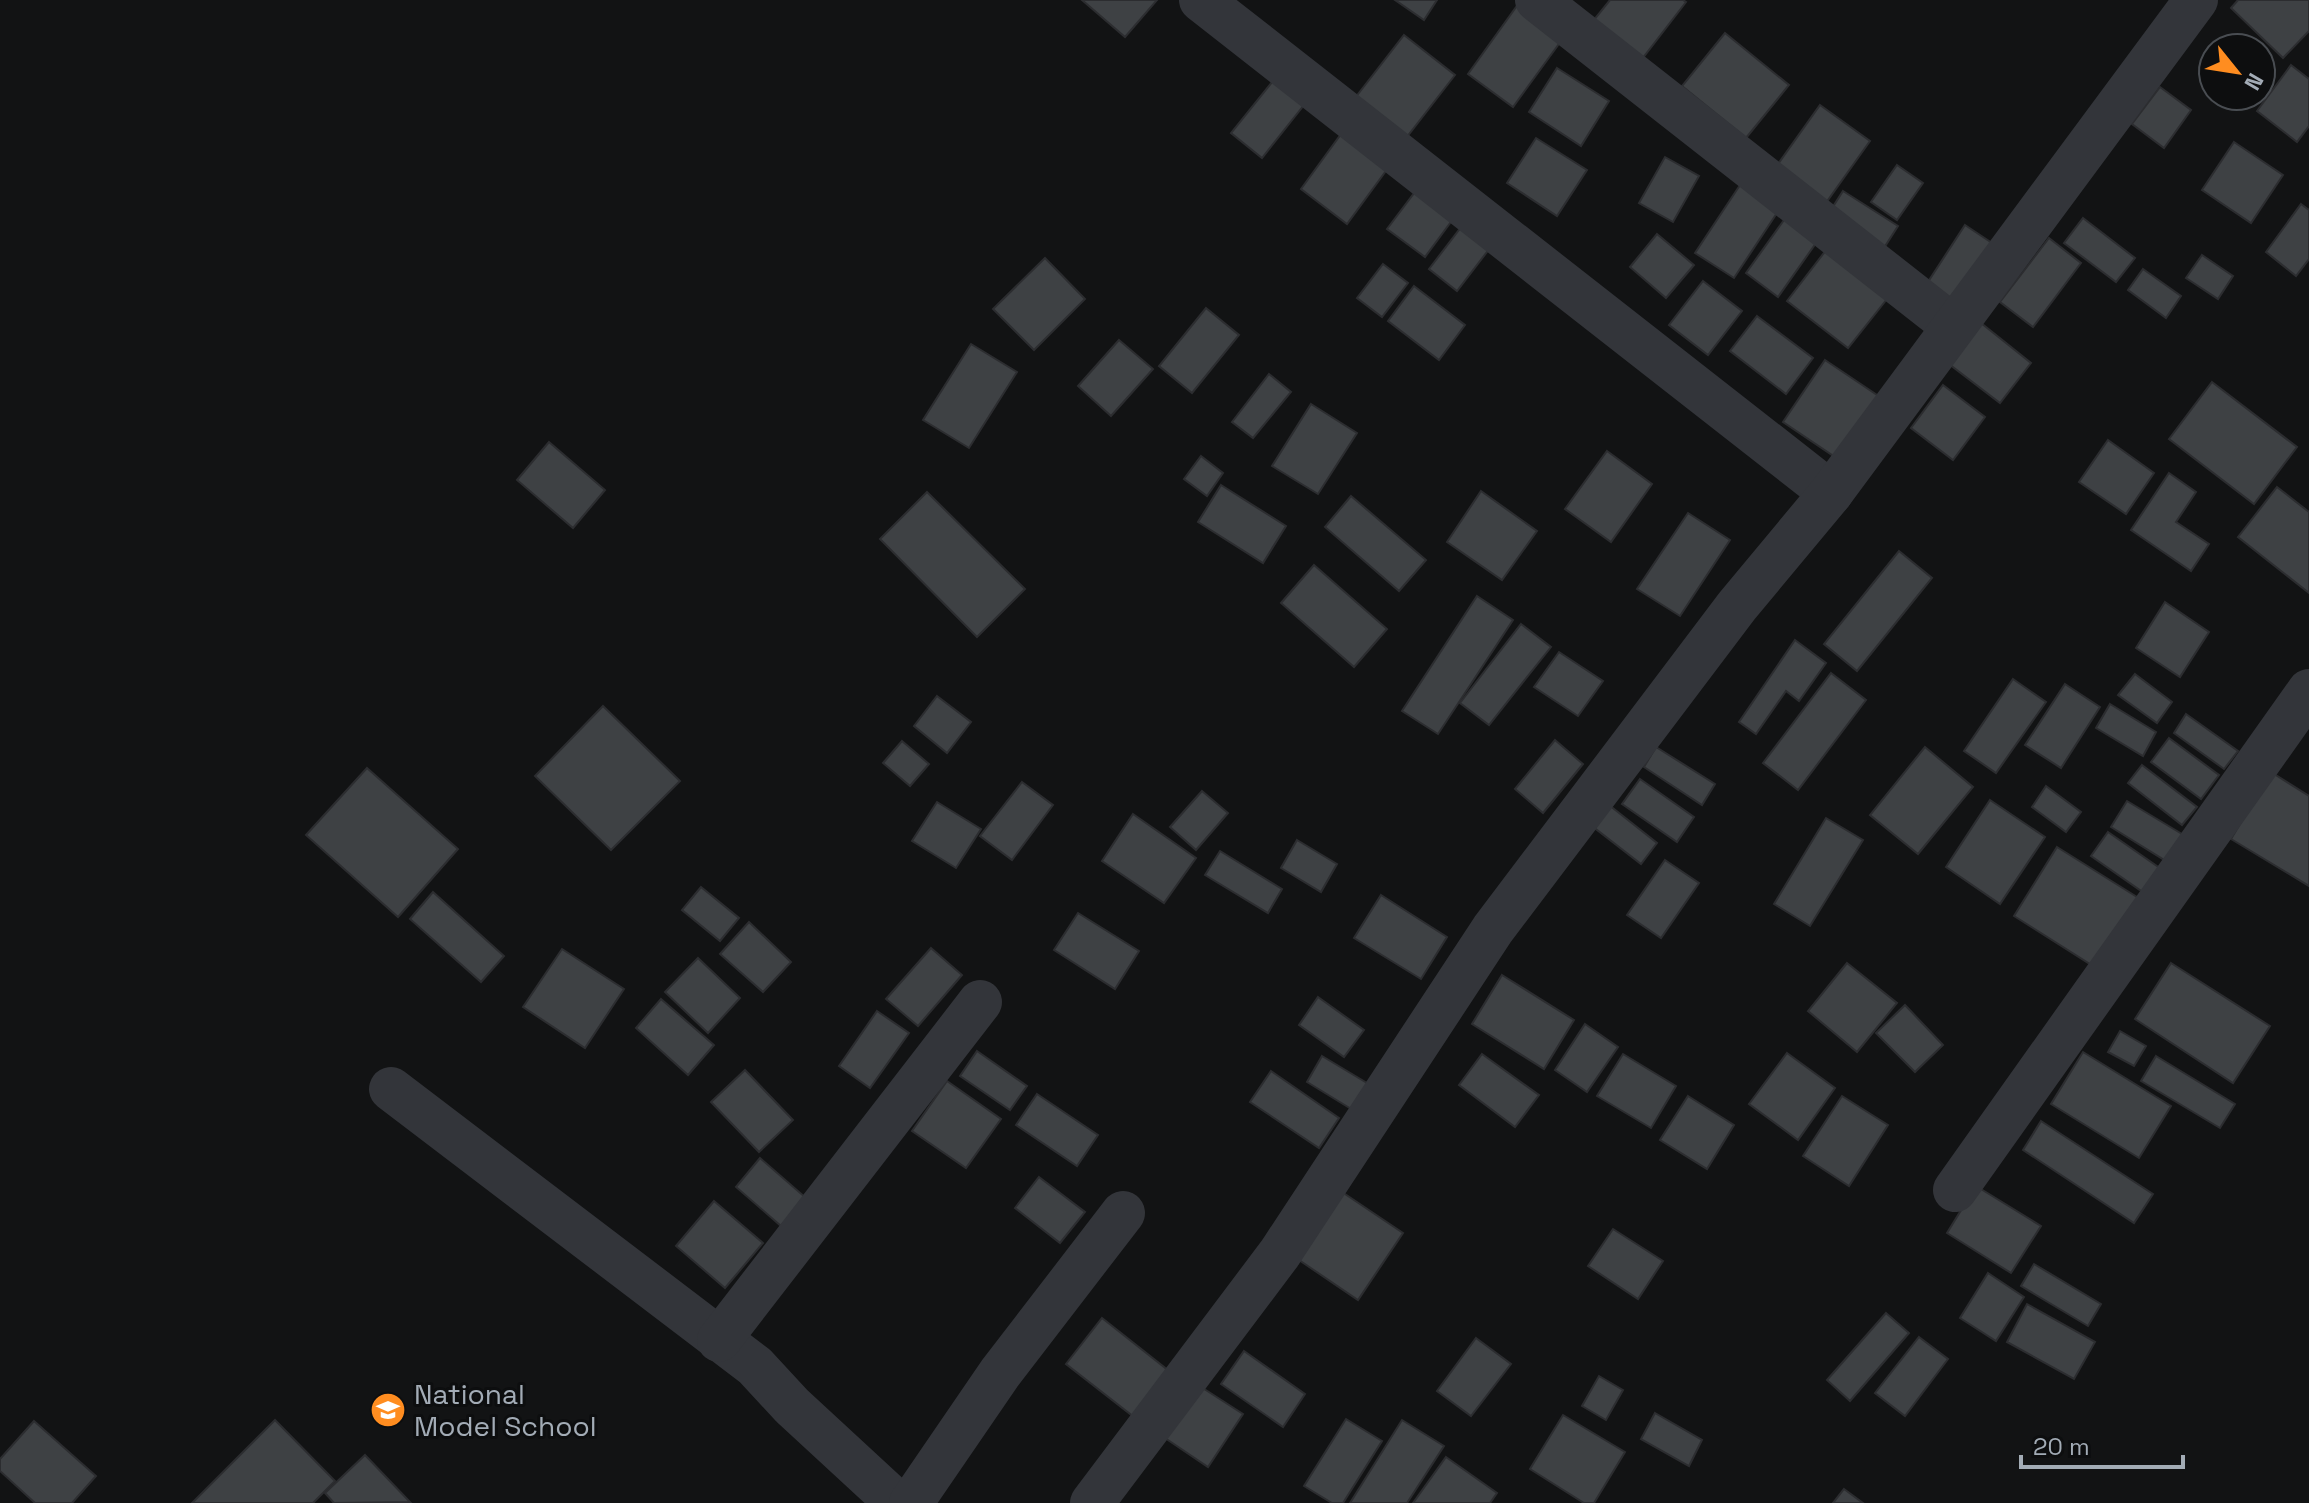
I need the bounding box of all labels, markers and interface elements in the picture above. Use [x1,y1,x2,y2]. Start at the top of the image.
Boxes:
north arrow [2197,32,2277,112]
text: N [2239,69,2270,95]
place label: National Model School [414,1376,597,1444]
school or university icon: National Model School [369,1391,407,1429]
scale bar [2021,1419,2183,1469]
text: 20 m [2033,1431,2090,1462]

